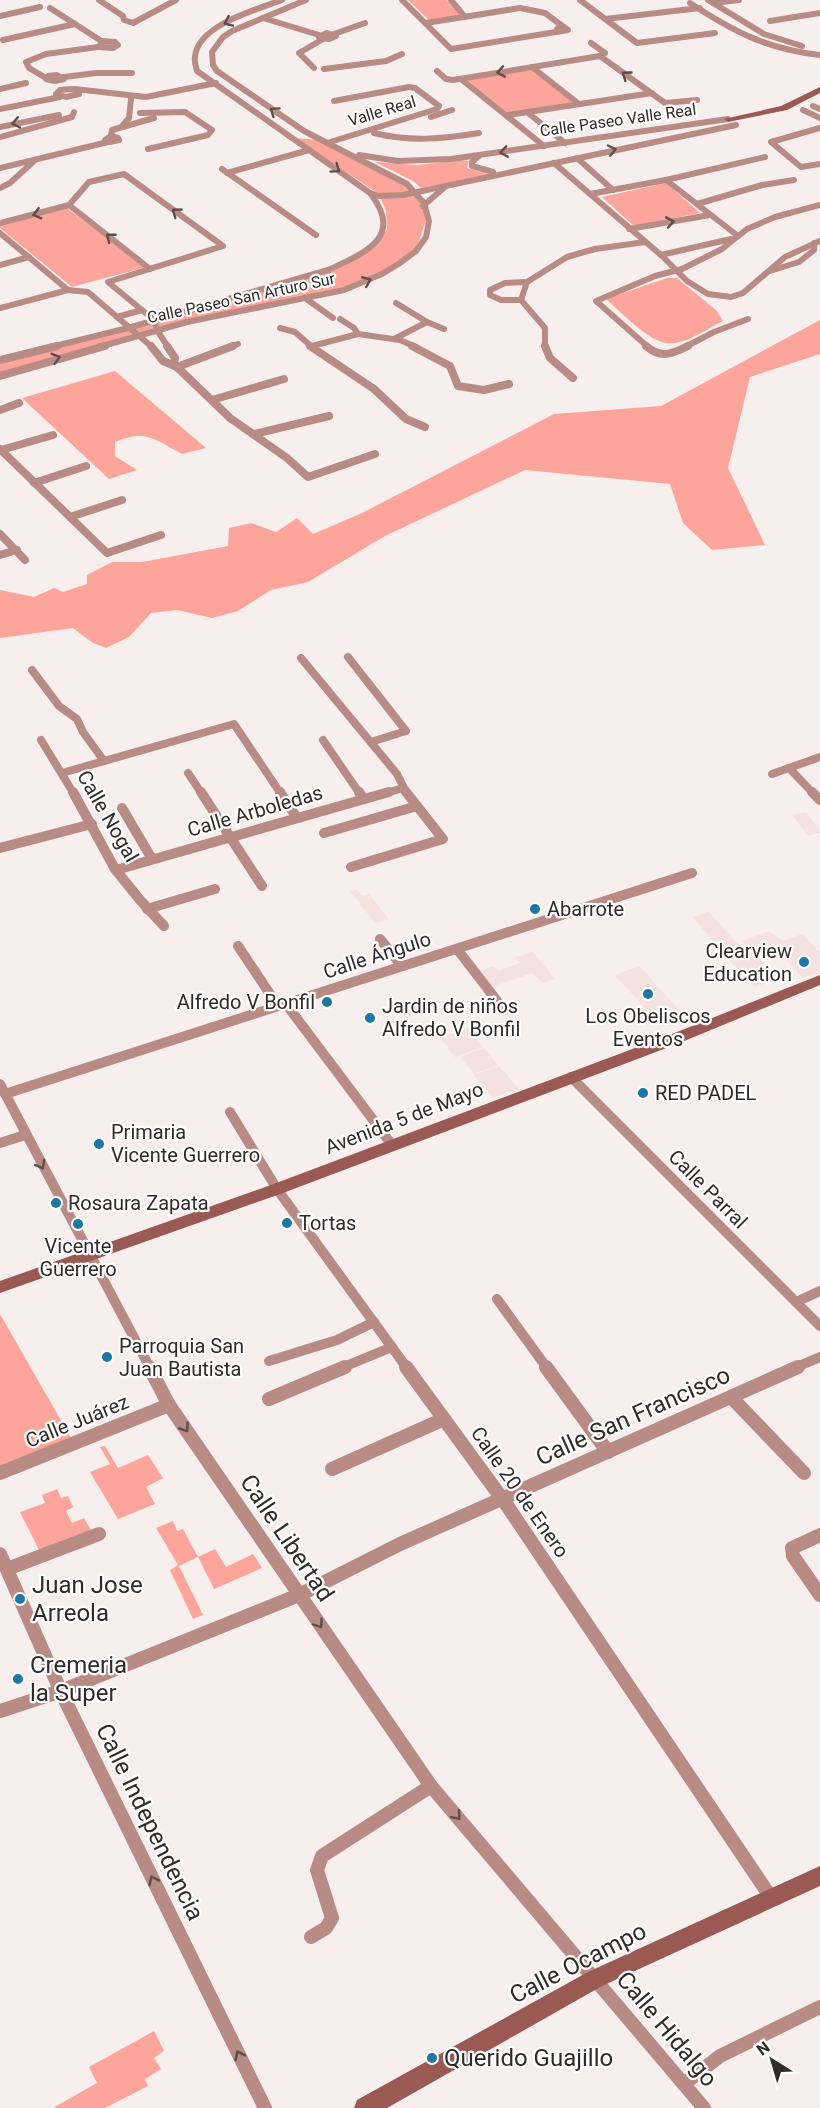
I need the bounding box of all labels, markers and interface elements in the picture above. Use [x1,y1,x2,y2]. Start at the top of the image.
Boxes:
one-way arrow [224,15,235,27]
one-way arrow [496,66,506,78]
one-way arrow [621,71,632,82]
street label: Valle Real [346,92,418,130]
street label: Calle Paseo Valle Real [539,100,697,140]
one-way arrow [270,107,281,118]
one-way arrow [12,116,22,129]
one-way arrow [607,144,617,157]
one-way arrow [499,146,508,158]
one-way arrow [330,162,341,173]
one-way arrow [32,206,42,219]
one-way arrow [172,208,183,219]
one-way arrow [665,216,675,229]
one-way arrow [106,234,117,245]
street label: Calle Paseo San Arturo Sur [145,269,337,327]
one-way arrow [361,276,372,288]
one-way arrow [51,353,61,366]
street label: Calle Nogal [72,766,144,866]
street label: Calle Arboledas [185,780,325,842]
place label: Abarrote [547,897,624,921]
marker: Abarrote [528,902,542,916]
street label: Calle Ángulo [320,926,434,984]
place label: Clearview Education [703,939,792,986]
marker: Clearview Education [797,955,811,969]
marker: Los Obeliscos Eventos [641,987,655,1001]
place label: Alfredo V Bonfil [177,990,315,1014]
place label: Jardin de niños Alfredo V Bonfil [382,994,520,1041]
marker: Alfredo V Bonfil [320,995,334,1009]
place label: Los Obeliscos Eventos [585,1004,711,1051]
marker: Jardin de niños Alfredo V Bonfil [363,1011,377,1025]
street label: Avenida 5 de Mayo [321,1077,487,1159]
place label: RED PADEL [655,1081,757,1105]
marker: RED PADEL [636,1086,650,1100]
place label: Primaria Vicente Guerrero [111,1120,260,1167]
marker: Primaria Vicente Guerrero [92,1137,106,1151]
street label: Calle Parral [664,1145,752,1233]
one-way arrow [34,1159,45,1169]
place label: Rosaura Zapata [68,1191,209,1215]
marker: Rosaura Zapata [49,1196,63,1210]
place label: Tortas [299,1211,356,1235]
marker: Tortas [280,1216,294,1230]
marker: Vicente Guerrero [71,1217,85,1231]
place label: Vicente Guerrero [39,1234,117,1281]
place label: Parroquia San Juan Bautista [119,1334,244,1381]
marker: Parroquia San Juan Bautista [100,1350,114,1364]
street label: Calle San Francisco [532,1361,734,1471]
street label: Calle Juárez [22,1389,132,1453]
one-way arrow [178,1421,189,1432]
street label: Calle 20 de Enero [466,1422,574,1562]
street label: Calle Libertad [234,1469,340,1607]
place label: Juan Jose Arreola [32,1571,143,1627]
marker: Juan Jose Arreola [13,1592,27,1606]
one-way arrow [312,1617,323,1628]
place label: Cremeria la Super [30,1651,127,1707]
marker: Cremeria la Super [11,1672,25,1686]
street label: Calle Independencia [90,1719,210,1925]
one-way arrow [450,1809,461,1820]
one-way arrow [149,1876,161,1887]
street label: Calle Ocampo [505,1917,651,2009]
street label: Calle Hidalgo [611,1966,723,2092]
north arrow [742,2030,802,2090]
text: N [753,2037,774,2059]
place label: Querido Guajillo [444,2044,613,2072]
one-way arrow [235,2051,246,2062]
marker: Querido Guajillo [425,2051,439,2065]

